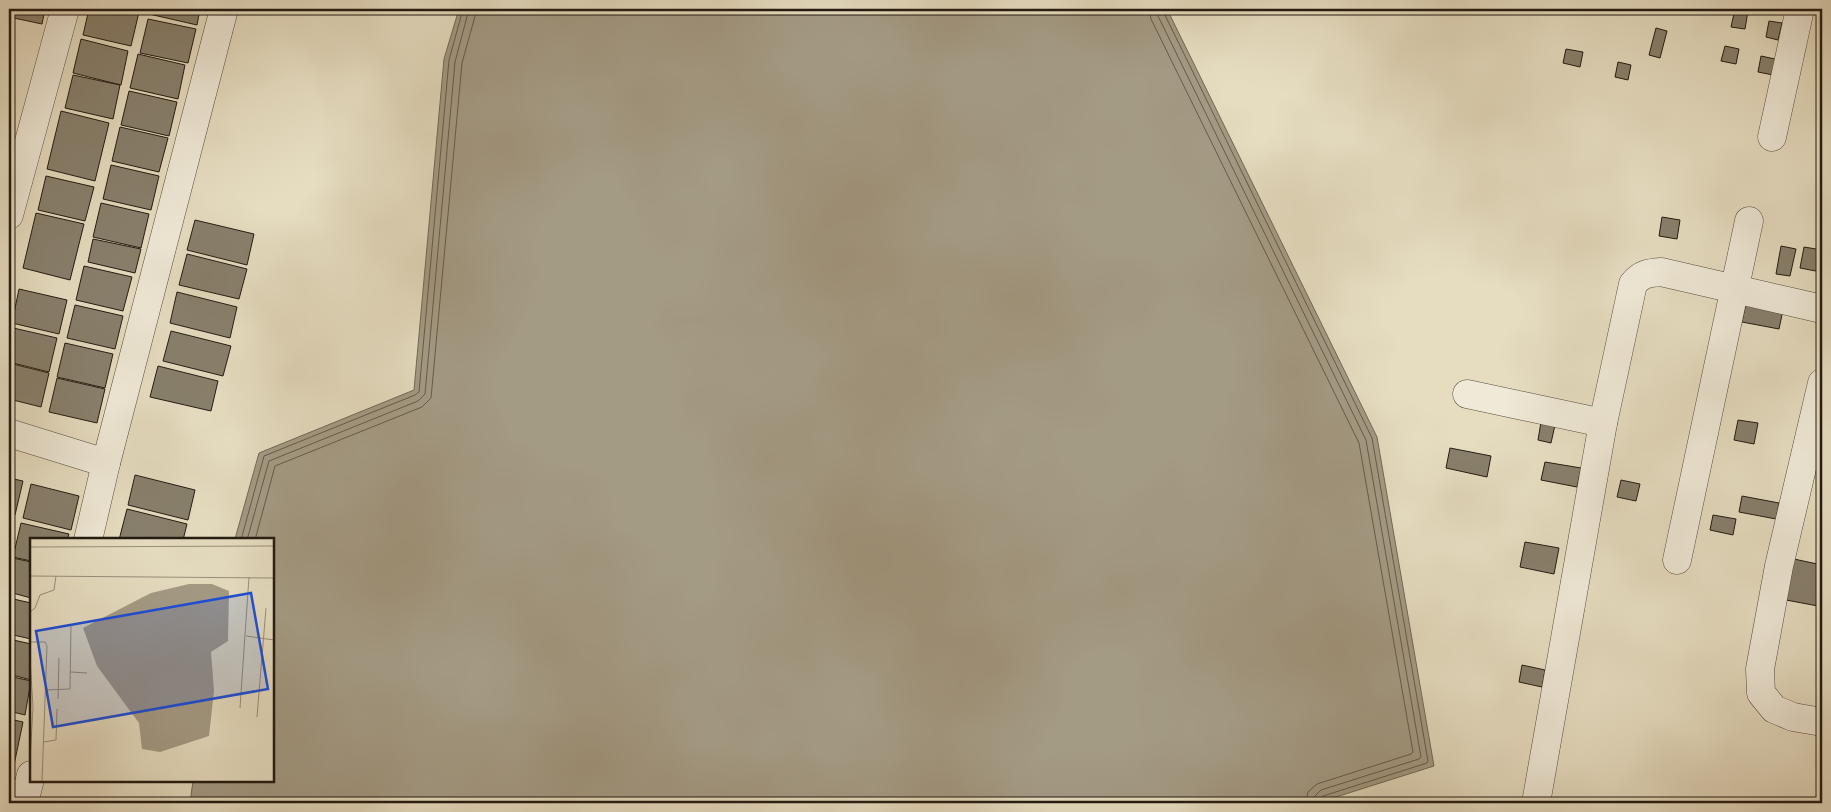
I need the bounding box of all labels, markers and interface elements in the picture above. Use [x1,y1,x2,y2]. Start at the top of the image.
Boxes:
inset map [30,538,274,782]

